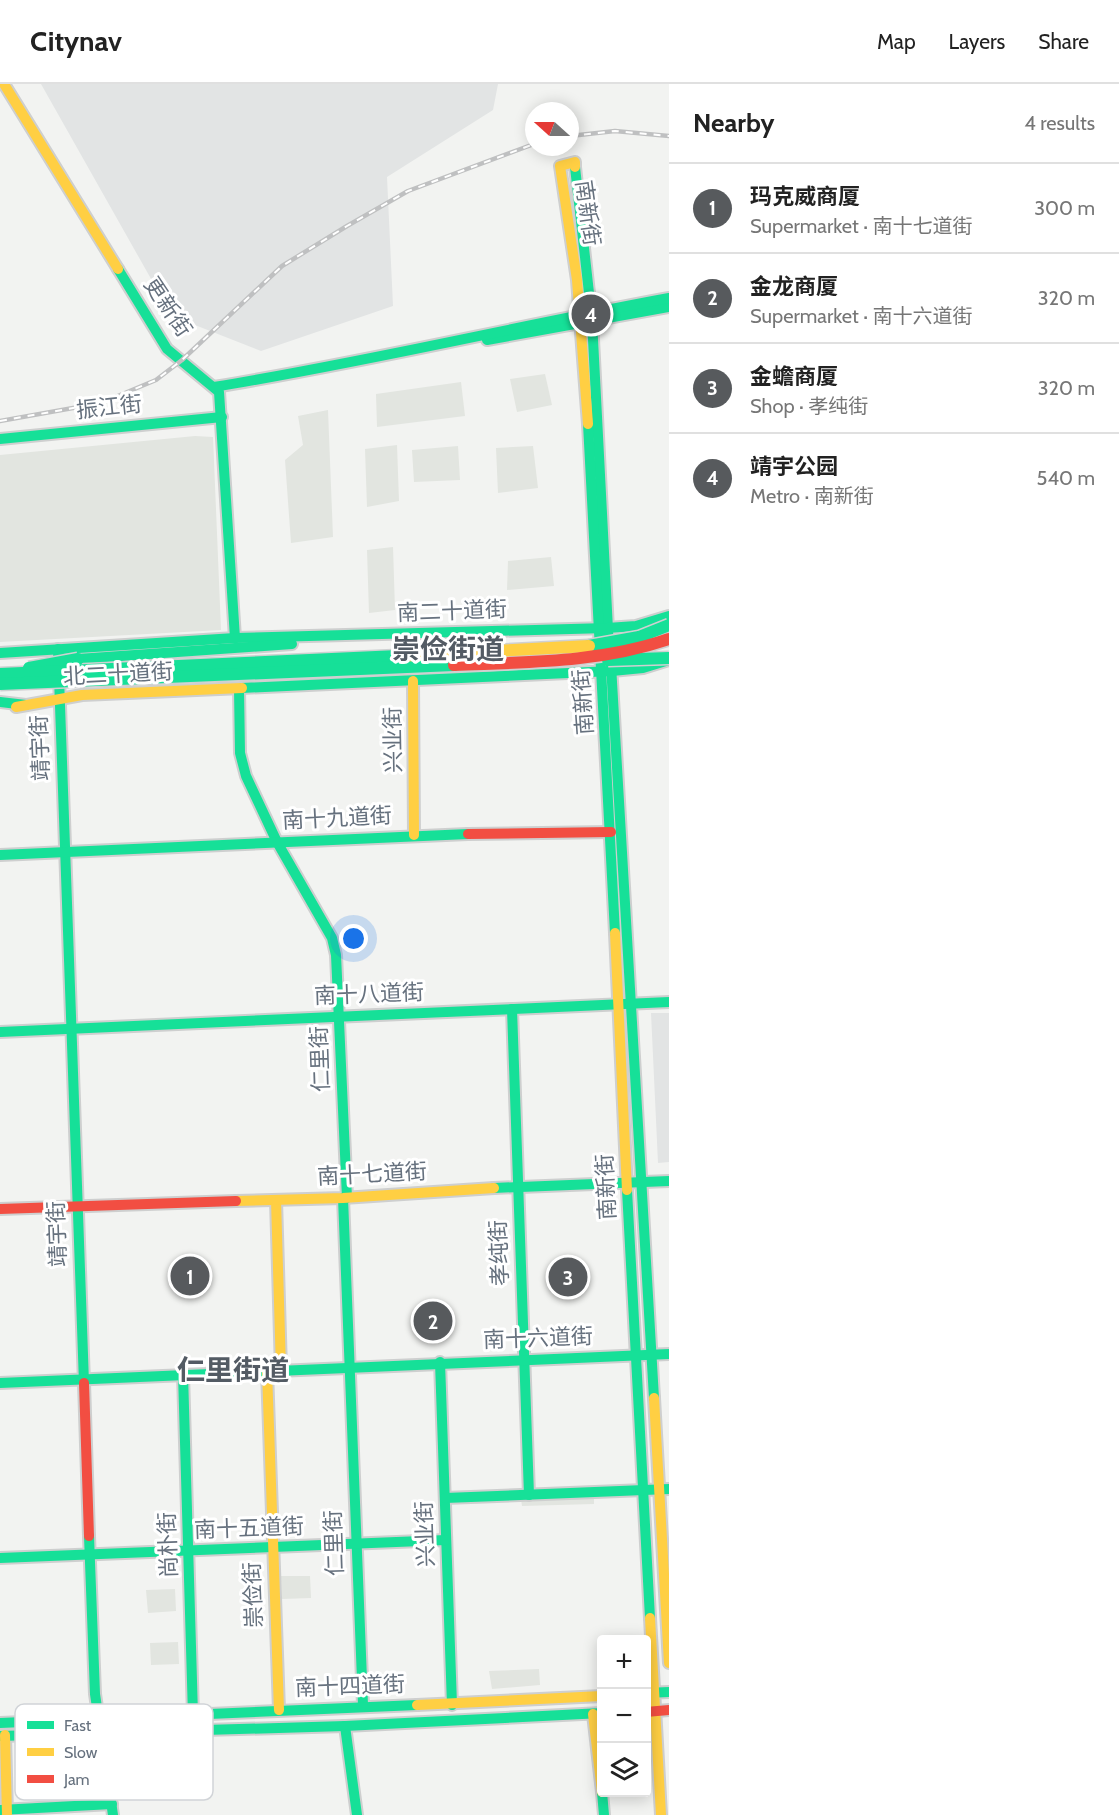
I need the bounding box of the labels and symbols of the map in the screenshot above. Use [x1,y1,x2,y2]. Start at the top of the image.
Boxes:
north arrow [525,102,579,156]
street label: 南新街 [570,178,606,248]
street label: 更新街 [138,272,198,342]
pin: 4 [572,292,610,336]
street label: 振江街 [75,390,143,424]
street label: 南二十道街 [397,596,507,626]
district label: 崇俭街道 [392,632,504,666]
street label: 北二十道街 [62,658,174,690]
street label: 南新街 [567,668,599,736]
street label: 兴业街 [379,707,407,773]
street label: 靖宇街 [25,715,55,781]
street label: 南十九道街 [281,802,393,834]
your location [339,924,368,953]
street label: 南十八道街 [314,979,424,1009]
street label: 仁里街 [305,1026,335,1092]
street label: 南新街 [591,1153,621,1221]
street label: 南十七道街 [316,1158,428,1190]
street label: 靖宇街 [42,1201,72,1267]
street label: 孝纯街 [484,1220,514,1286]
pin: 1 [170,1254,210,1298]
pin: 3 [548,1254,588,1300]
pin: 2 [414,1298,452,1344]
street label: 南十六道街 [483,1323,593,1353]
district label: 仁里街道 [177,1353,289,1387]
street label: 兴业街 [410,1501,440,1567]
street label: 仁里街 [319,1510,349,1576]
street label: 尚朴街 [153,1512,183,1578]
street label: 南十五道街 [194,1513,304,1543]
street label: 崇俭街 [238,1562,268,1628]
street label: 南十四道街 [295,1671,405,1701]
legend [15,1704,213,1800]
text: Fast [64,1716,92,1735]
text: Slow [64,1743,98,1762]
text: Jam [63,1770,90,1789]

